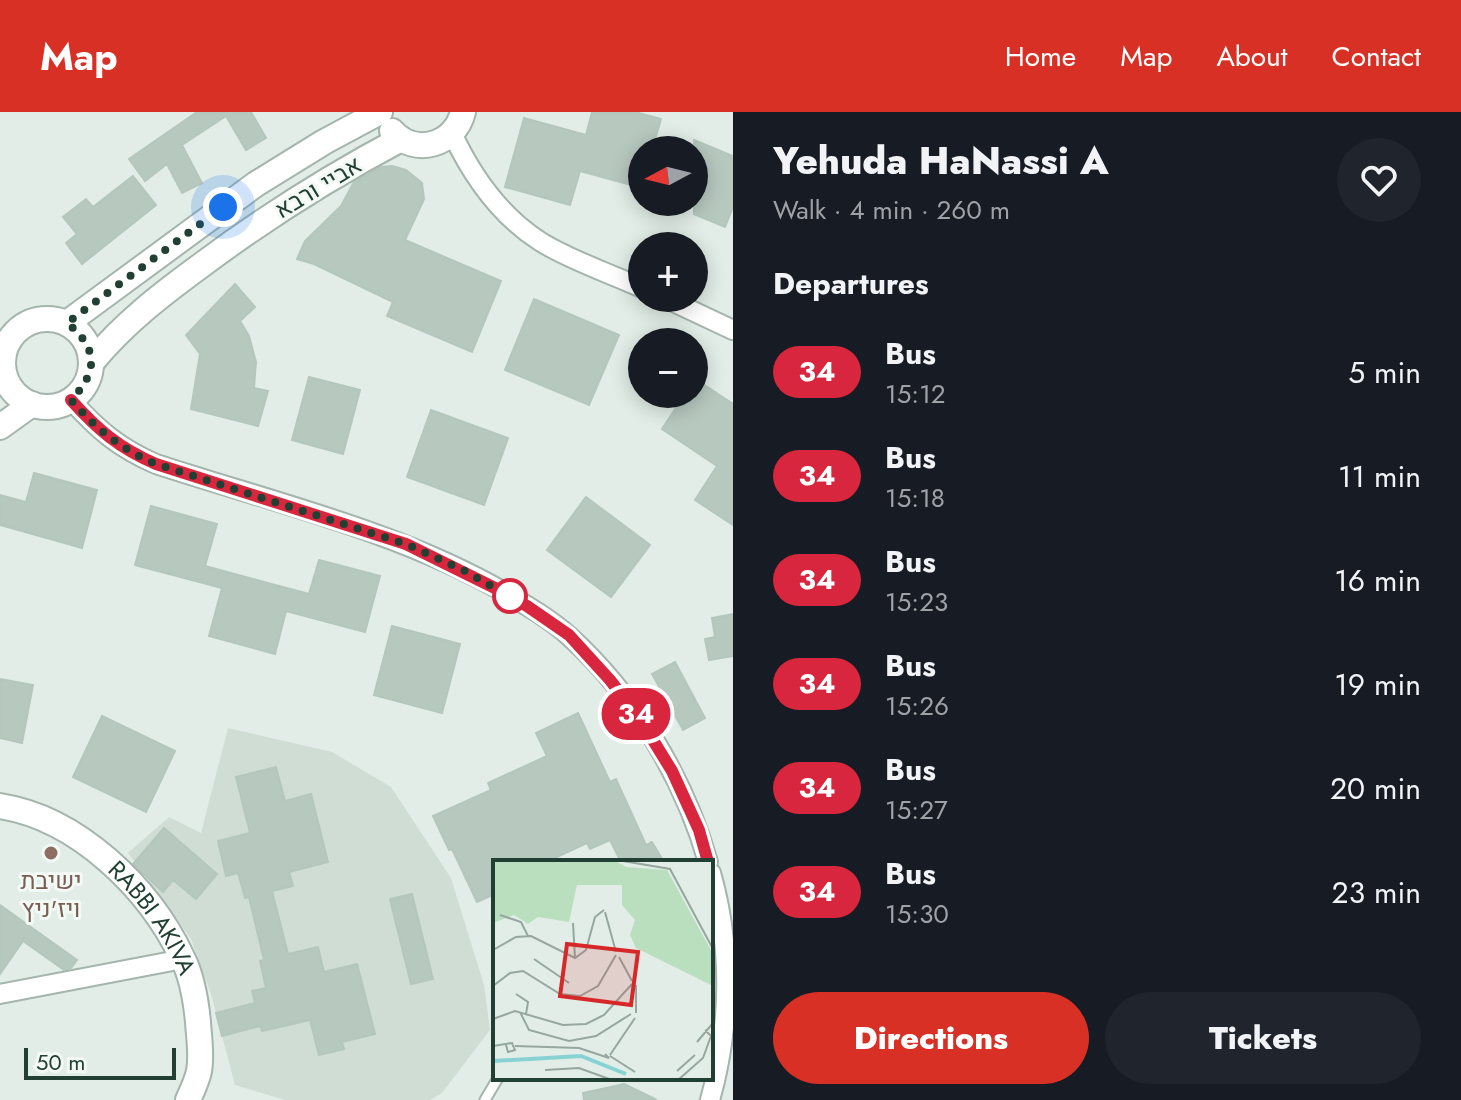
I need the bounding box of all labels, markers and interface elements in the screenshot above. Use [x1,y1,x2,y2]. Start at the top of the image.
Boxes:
text: Map [40,29,118,84]
text: Home [1005,36,1076,77]
text: Map [1120,36,1172,77]
text: About [1216,36,1288,77]
text: Contact [1332,36,1421,77]
text: Yehuda HaNassi A [773,133,1109,188]
north arrow [628,136,708,216]
map controls [628,136,708,408]
button: heart [1337,138,1421,222]
street label: אביי ורבא [268,147,368,227]
your location [203,187,243,227]
text: Walk · 4 min · 260 m [773,191,1010,229]
button: + [628,232,708,312]
text: Departures [773,262,929,305]
button: − [628,328,708,408]
text: Bus [885,332,936,375]
text: 34 [799,351,835,392]
text: 5 min [1348,351,1421,394]
text: 15:12 [885,375,946,413]
text: Bus [885,436,936,479]
text: 34 [799,455,835,496]
text: 11 min [1338,455,1421,498]
text: 15:18 [885,479,945,517]
text: Bus [885,540,936,583]
text: 34 [799,559,835,600]
text: 16 min [1334,559,1421,602]
unlabelled marker [493,579,527,613]
text: 15:23 [885,583,948,621]
text: Bus [885,644,936,687]
text: 34 [799,663,835,704]
text: 19 min [1334,663,1421,706]
text: 15:26 [885,687,949,725]
line badge: 34 [600,688,672,740]
text: 34 [618,693,654,734]
text: Bus [885,748,936,791]
text: 34 [799,767,835,808]
text: 20 min [1330,767,1421,810]
text: 15:27 [885,791,948,829]
marker: ישיבת ויז'ניץ [42,844,60,862]
street label: RABBI AKIVA [101,852,205,980]
text: Bus [885,852,936,895]
inset map [493,860,713,1080]
place label: ישיבת ויז'ניץ [20,863,82,926]
text: 34 [799,871,835,912]
text: 23 min [1332,871,1421,914]
text: 15:30 [885,895,949,933]
button: Directions [773,992,1089,1084]
button: Tickets [1105,992,1421,1084]
scale bar [24,1044,176,1080]
text: 50 m [36,1046,85,1078]

